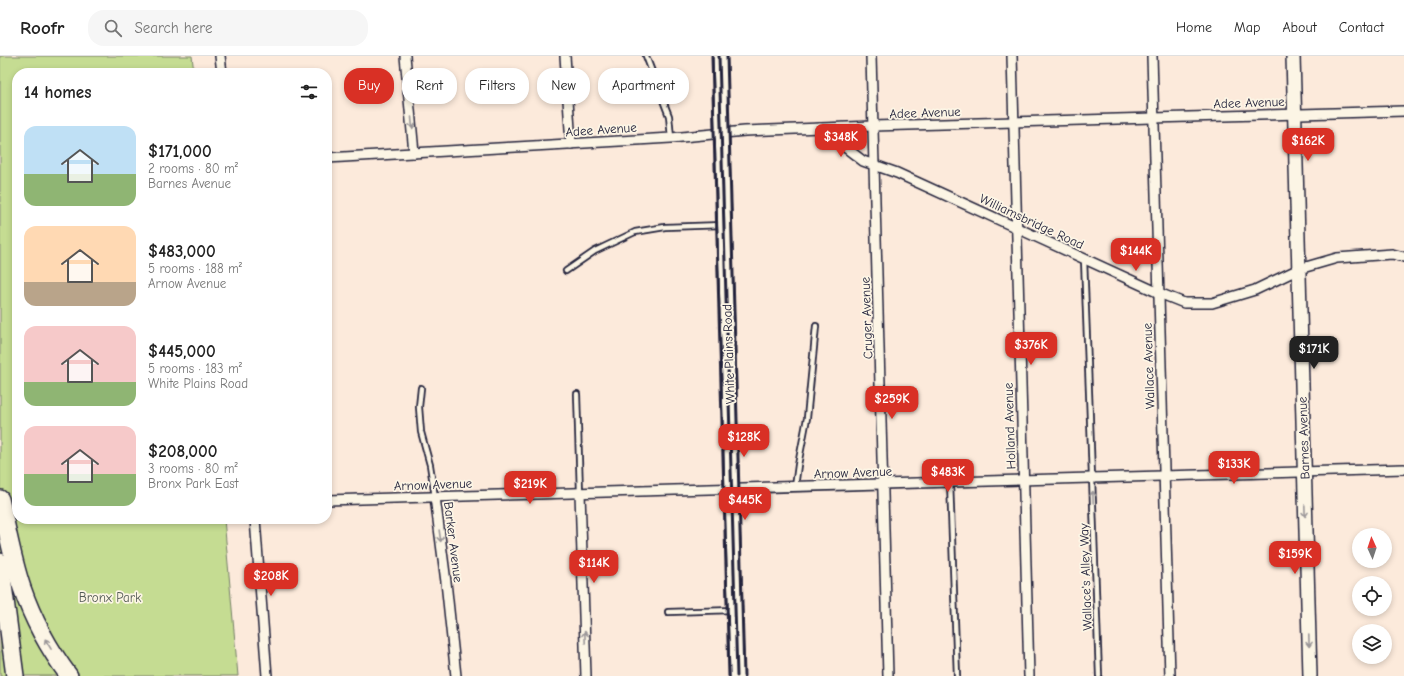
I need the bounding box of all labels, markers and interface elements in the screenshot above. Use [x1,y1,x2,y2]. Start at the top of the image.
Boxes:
search box [88,10,368,46]
text: Roofr [20,17,64,39]
icon: search [102,17,124,39]
text: Search here [134,19,212,37]
text: Home [1176,19,1212,36]
text: Map [1234,19,1260,36]
text: About [1282,19,1317,36]
text: Contact [1339,19,1384,36]
chip: Buy [344,68,394,104]
chip: Rent [402,68,457,104]
chip: Filters [465,68,529,104]
chip: New [537,68,590,104]
chip: Apartment [598,68,689,104]
icon: filters [298,81,320,103]
text: 14 homes [24,83,91,102]
street label: Adee Avenue [1213,94,1285,111]
street label: Adee Avenue [889,104,961,121]
one-way arrow [408,116,415,129]
street label: Adee Avenue [565,119,638,139]
pin: $348K [813,124,869,158]
pin: $162K [1280,128,1336,162]
text: $348K [824,129,858,144]
text: $162K [1291,133,1325,148]
icon: home [56,142,104,190]
text: $171,000 [148,142,212,161]
text: 2 rooms · 80 m² [148,161,238,176]
text: Barnes Avenue [148,176,231,191]
street label: Williamsbridge Road [977,191,1086,252]
pin: $144K [1108,238,1164,272]
icon: home [56,242,104,290]
text: $483,000 [148,242,216,261]
text: $144K [1120,243,1152,258]
text: 5 rooms · 188 m² [148,261,242,276]
text: Arnow Avenue [148,276,226,291]
street label: Cruger Avenue [858,276,875,359]
street label: White Plains Road [719,304,738,404]
street label: Wallace Avenue [1139,322,1157,409]
pin: $376K [1003,332,1059,366]
pin: $171K [1286,336,1342,370]
text: $376K [1014,337,1048,352]
text: $171K [1298,341,1330,356]
icon: home [56,342,104,390]
text: $445,000 [148,342,216,361]
text: 5 rooms · 183 m² [148,361,242,376]
text: White Plains Road [148,376,248,391]
street label: Holland Avenue [1000,382,1019,470]
pin: $259K [864,386,920,420]
text: $259K [874,391,910,406]
street label: Barnes Avenue [1295,396,1312,480]
pin: $128K [716,424,772,458]
text: $128K [727,429,761,444]
icon: home [56,442,104,490]
text: $208,000 [148,442,218,461]
pin: $133K [1206,451,1262,485]
text: $133K [1217,456,1251,471]
pin: $483K [920,459,976,493]
text: 3 rooms · 80 m² [148,461,238,476]
street label: Arnow Avenue [814,464,893,481]
text: $483K [931,464,965,479]
pin: $219K [502,471,558,505]
text: Bronx Park East [148,476,238,491]
street label: Arnow Avenue [394,476,473,493]
text: $219K [513,476,547,491]
pin: $445K [717,487,773,521]
one-way arrow [1090,491,1097,504]
text: $445K [728,492,762,507]
street label: Barker Avenue [441,501,466,584]
one-way arrow [1302,504,1309,517]
street label: Wallace's Alley Way [1076,523,1095,631]
north arrow [1352,528,1392,568]
map controls [1352,528,1392,664]
one-way arrow [436,529,444,542]
pin: $159K [1267,541,1323,575]
text: $159K [1278,546,1312,561]
pin: $114K [566,550,622,584]
text: $114K [578,555,610,570]
pin: $208K [243,563,299,597]
text: $208K [253,568,289,583]
button: locate [1352,576,1392,616]
park label: Bronx Park [79,590,142,605]
button: layers [1352,624,1392,664]
one-way arrow [581,631,588,644]
one-way arrow [1305,634,1313,647]
one-way arrow [43,638,51,650]

